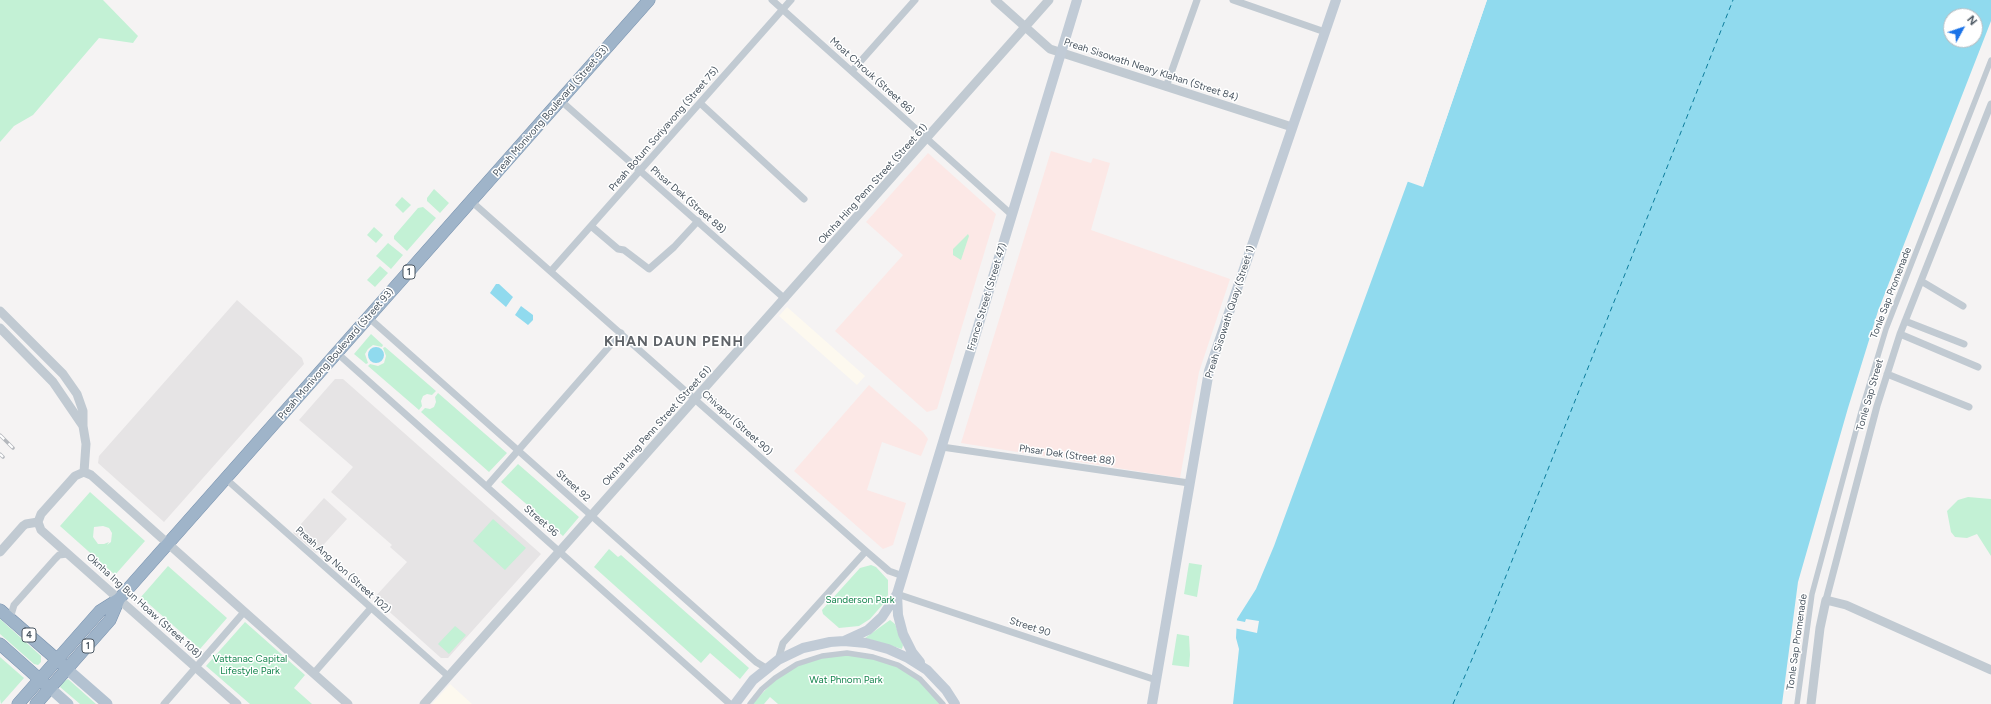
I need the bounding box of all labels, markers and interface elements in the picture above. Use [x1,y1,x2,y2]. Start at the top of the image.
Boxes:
north arrow [1943,8,1983,48]
text: N [1964,13,1980,28]
street label: Moat Chrouk (Street 86) [827,35,917,117]
street label: Preah Sisowath Neary Klahan (Street 84) [1062,36,1240,104]
street label: Preah Monivong Boulevard (Street 93) [491,43,611,179]
street label: Preah Botum Soriyavong (Street 75) [607,64,721,194]
street label: Oknha Hing Penn Street (Street 61) [816,121,930,247]
street label: Phsar Dek (Street 88) [648,164,728,236]
street label: France Street (Street 47) [965,242,1009,352]
street label: Preah Sisowath Quay (Street 1) [1203,244,1257,380]
street label: Tonle Sap Promenade [1868,246,1914,340]
road number: 1 [403,265,415,279]
street label: Preah Monivong Boulevard (Street 93) [276,286,396,422]
district label: KHAN DAUN PENH [604,334,744,350]
street label: Tonle Sap Street [1854,358,1886,432]
street label: Oknha Hing Penn Street (Street 61) [600,363,714,489]
street label: Chivapol (Street 90) [699,388,775,458]
street label: Phsar Dek (Street 88) [1018,442,1116,468]
street label: Street 92 [553,468,593,504]
street label: Street 96 [521,503,561,539]
street label: Preah Ang Non (Street 102) [293,524,393,616]
street label: Oknha Ing Bun Hoaw (Street 108) [84,551,204,661]
street label: Tonle Sap Promenade [1784,593,1810,691]
park label: Sanderson Park [825,594,895,606]
street label: Street 90 [1008,615,1052,639]
road number: 4 [22,628,36,642]
road number: 1 [82,639,94,653]
park label: Vattanac Capital Lifestyle Park [213,653,287,676]
park label: Wat Phnom Park [809,674,883,686]

